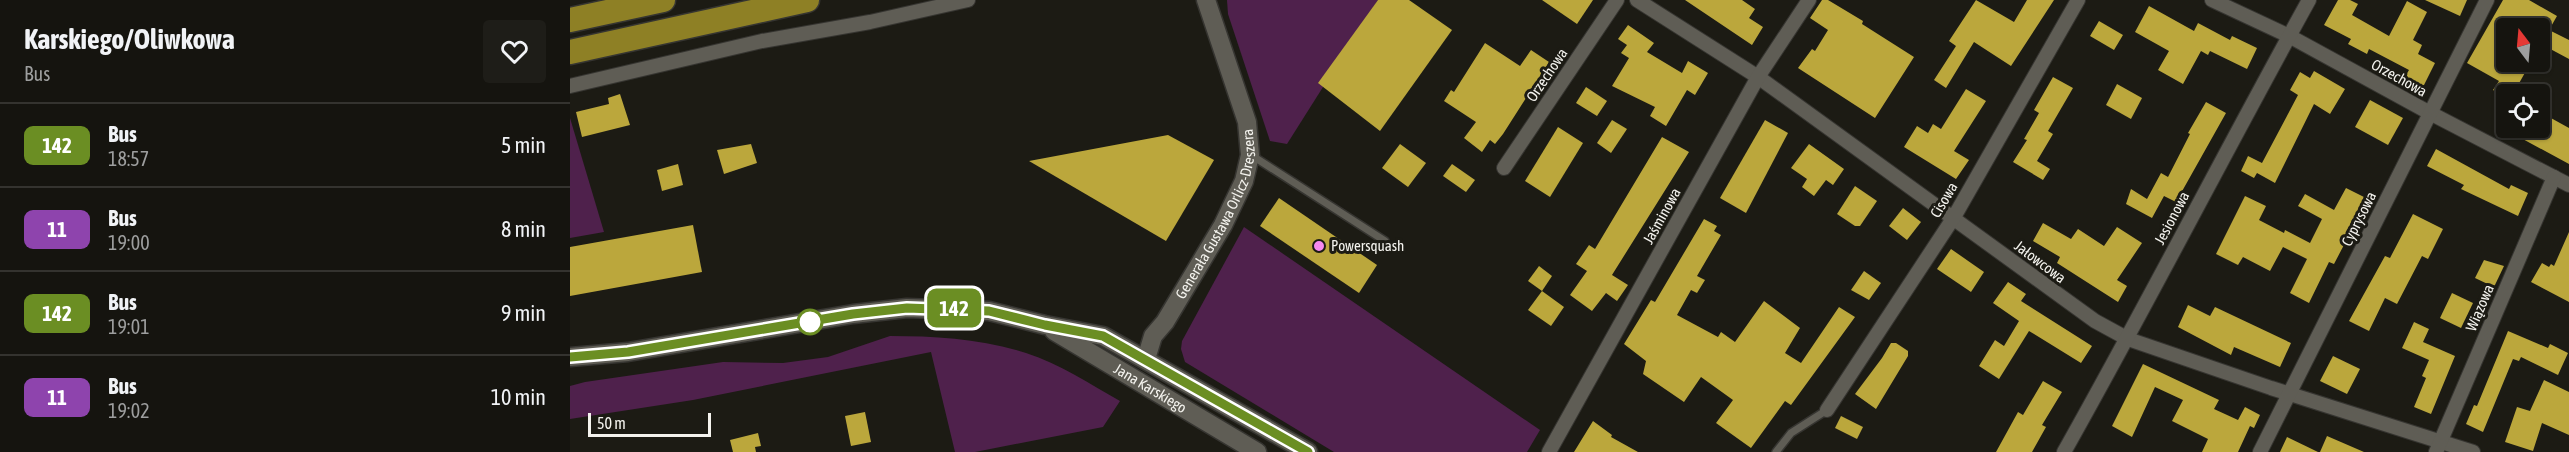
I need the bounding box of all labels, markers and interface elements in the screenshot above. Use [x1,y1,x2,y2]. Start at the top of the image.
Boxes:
north arrow [2496,18,2550,72]
map controls [2496,18,2550,138]
button: heart [483,20,546,83]
text: Karskiego/Oliwkowa [24,23,235,55]
street label: Orzechowa [1523,45,1571,105]
street label: Orzechowa [2369,55,2430,100]
text: Bus [24,62,50,85]
button: locate [2496,84,2550,138]
text: Bus [108,121,137,147]
street label: Generała Gustawa Orlicz-Dreszera [1172,128,1258,302]
text: 5 min [501,132,546,158]
text: 142 [42,133,72,157]
text: 18:57 [108,147,149,170]
street label: Cisowa [1926,179,1961,220]
street label: Jaśminowa [1639,185,1684,247]
street label: Jesionowa [2151,188,2193,247]
street label: Cyprysowa [2338,189,2379,249]
text: Bus [108,205,137,231]
text: 8 min [501,216,546,242]
text: 11 [47,217,67,241]
text: 19:00 [108,231,150,254]
place label: Powersquash [1331,237,1404,254]
street label: Jałowcowa [2011,237,2069,286]
marker: Powersquash [1312,239,1326,253]
street label: Wiązowa [2462,282,2497,334]
line badge: 142 [920,288,988,328]
text: Bus [108,289,137,315]
text: 142 [939,296,969,320]
text: 9 min [501,300,546,326]
text: 142 [42,301,72,325]
unlabelled marker [797,309,823,335]
text: 19:01 [108,315,150,338]
street label: Jana Karskiego [1111,360,1190,416]
text: Bus [108,373,137,399]
text: 10 min [491,384,546,410]
text: 11 [47,385,67,409]
text: 19:02 [108,399,150,422]
scale bar [588,410,711,438]
text: 50 m [597,414,626,432]

